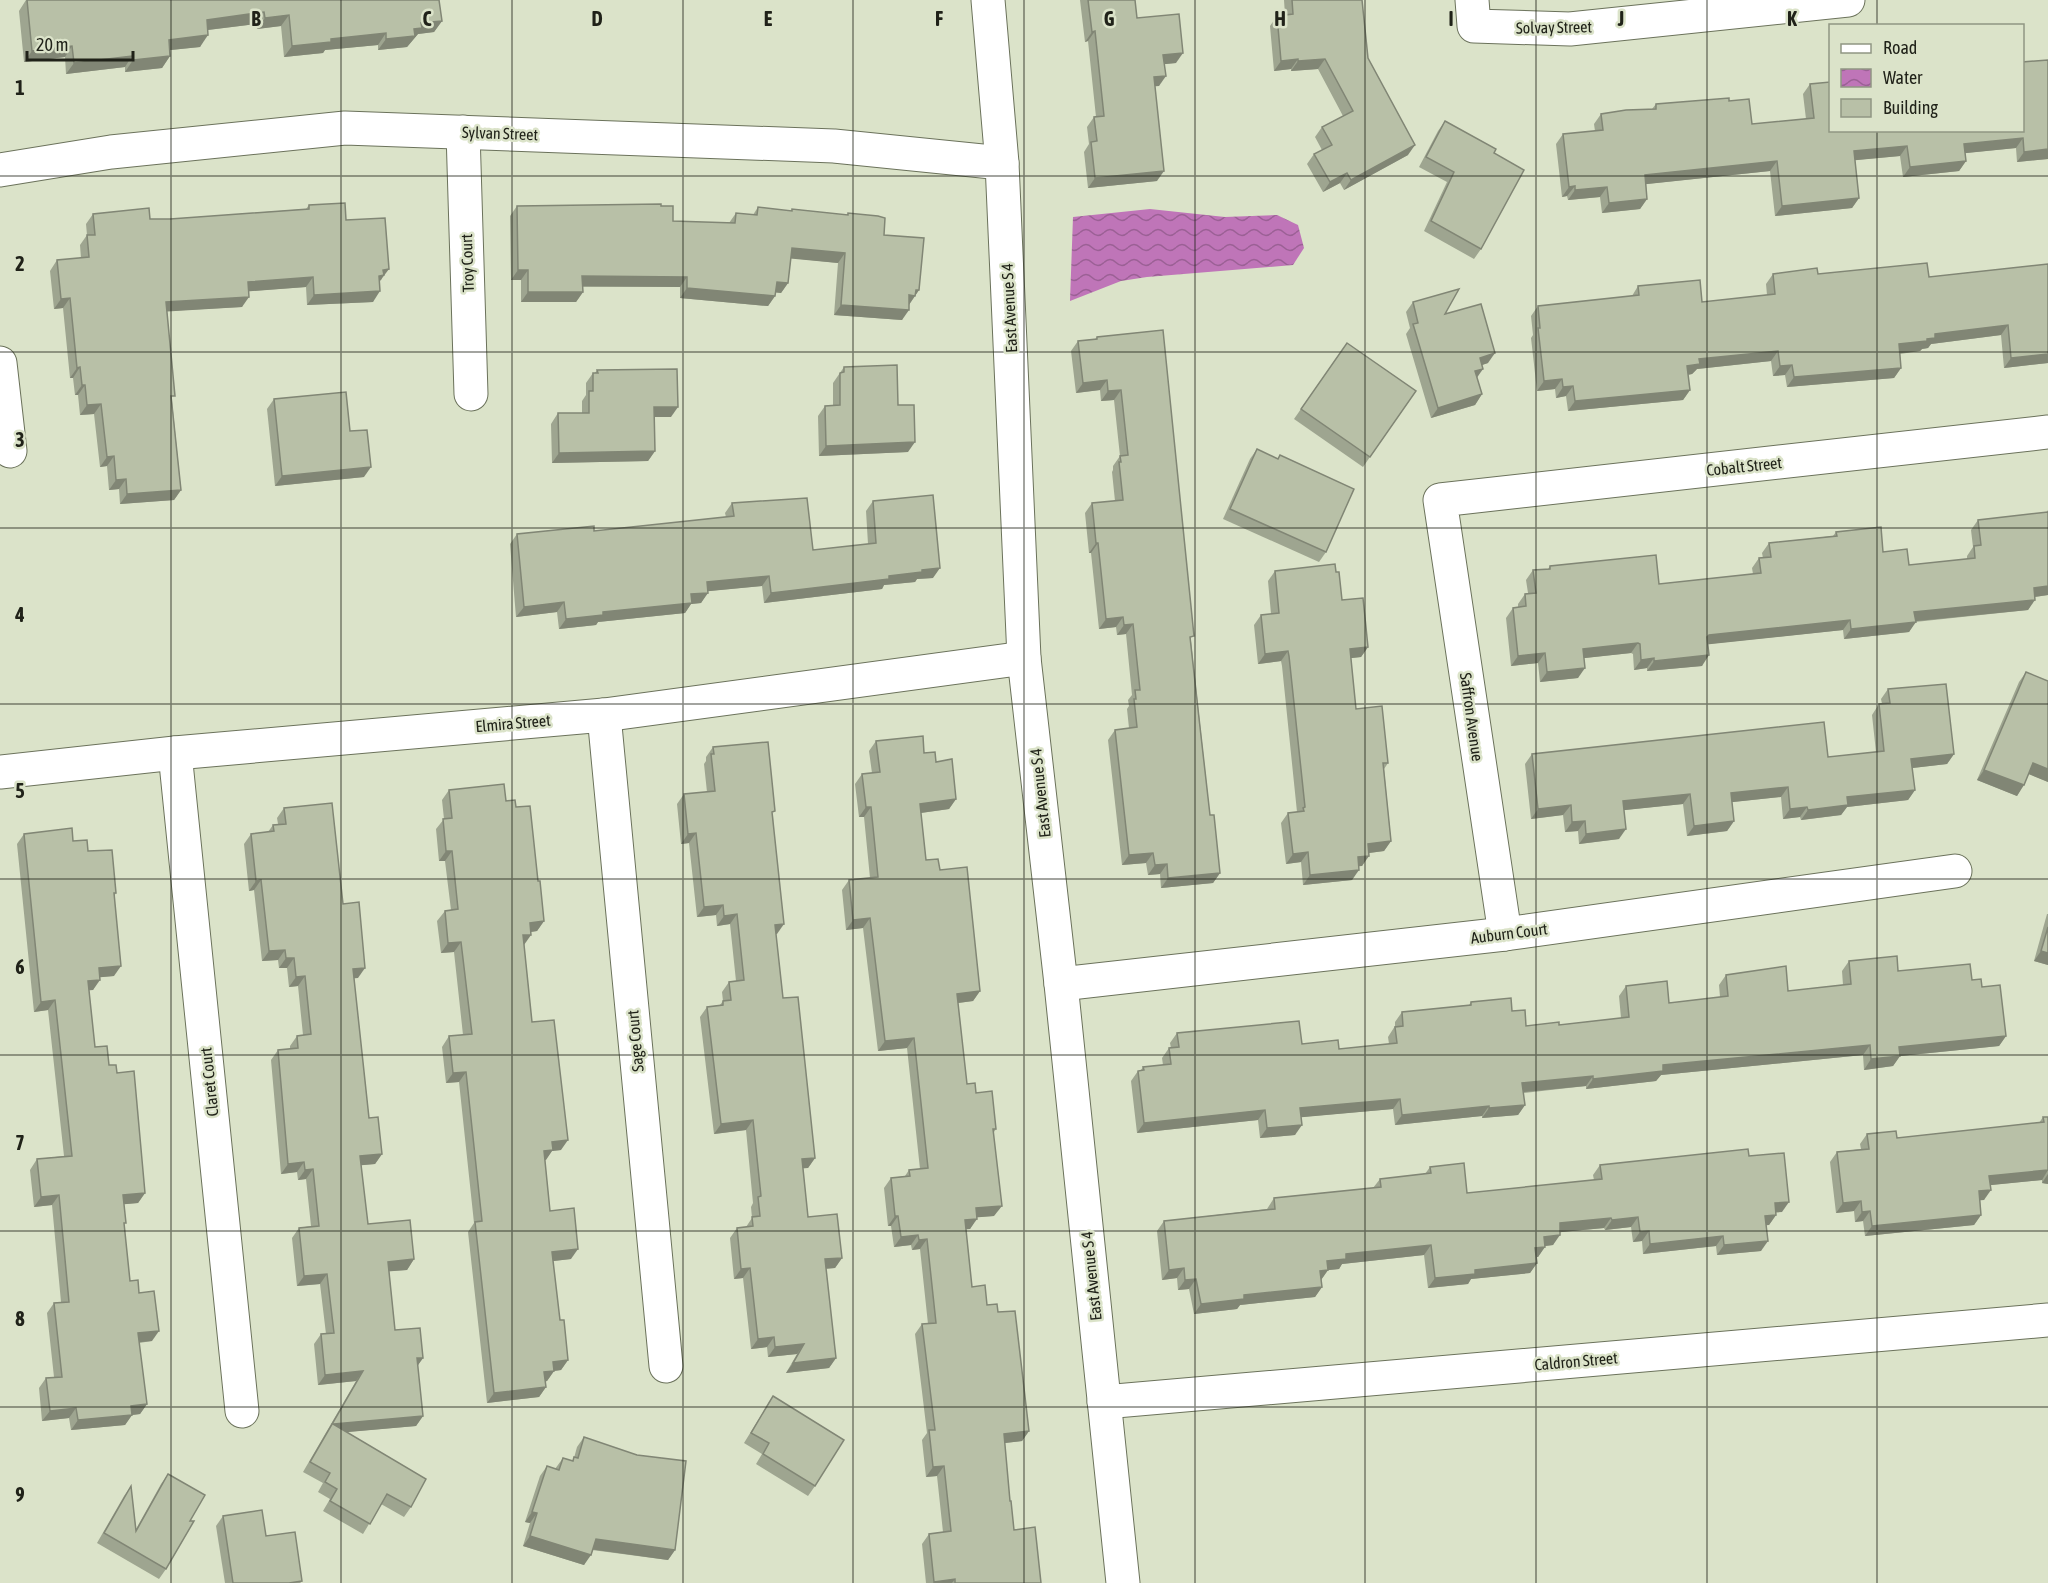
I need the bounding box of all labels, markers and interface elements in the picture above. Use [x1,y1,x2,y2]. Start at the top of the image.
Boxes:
text: B [251,7,261,30]
text: C [423,7,432,30]
text: D [591,7,603,30]
text: E [764,7,773,30]
text: F [935,7,943,30]
text: G [1104,7,1115,30]
text: H [1274,7,1286,30]
text: I [1448,7,1454,30]
text: J [1617,7,1624,30]
text: K [1787,7,1797,30]
street label: Solvay Street [1516,17,1593,38]
scale bar [27,24,134,62]
legend [1829,24,2024,132]
text: 20 m [36,34,68,55]
text: Road [1883,37,1917,58]
text: Water [1883,67,1923,88]
text: 1 [15,76,25,99]
text: Building [1883,97,1938,118]
street label: Sylvan Street [462,123,539,144]
street label: Troy Court [457,233,478,293]
text: 2 [15,252,25,275]
street label: East Avenue S 4 [998,263,1020,353]
text: 3 [15,428,25,451]
street label: Cobalt Street [1705,453,1783,479]
text: 4 [14,603,25,626]
street label: Saffron Avenue [1457,672,1487,762]
street label: Elmira Street [475,711,552,735]
street label: East Avenue S 4 [1026,747,1054,839]
text: 5 [15,779,25,802]
street label: Auburn Court [1470,919,1549,947]
text: 6 [15,955,25,978]
street label: Sage Court [623,1009,648,1073]
street label: Claret Court [196,1046,222,1117]
text: 7 [15,1131,25,1154]
street label: East Avenue S 4 [1077,1230,1105,1322]
text: 8 [15,1307,25,1330]
street label: Caldron Street [1534,1348,1619,1374]
text: 9 [15,1483,25,1506]

